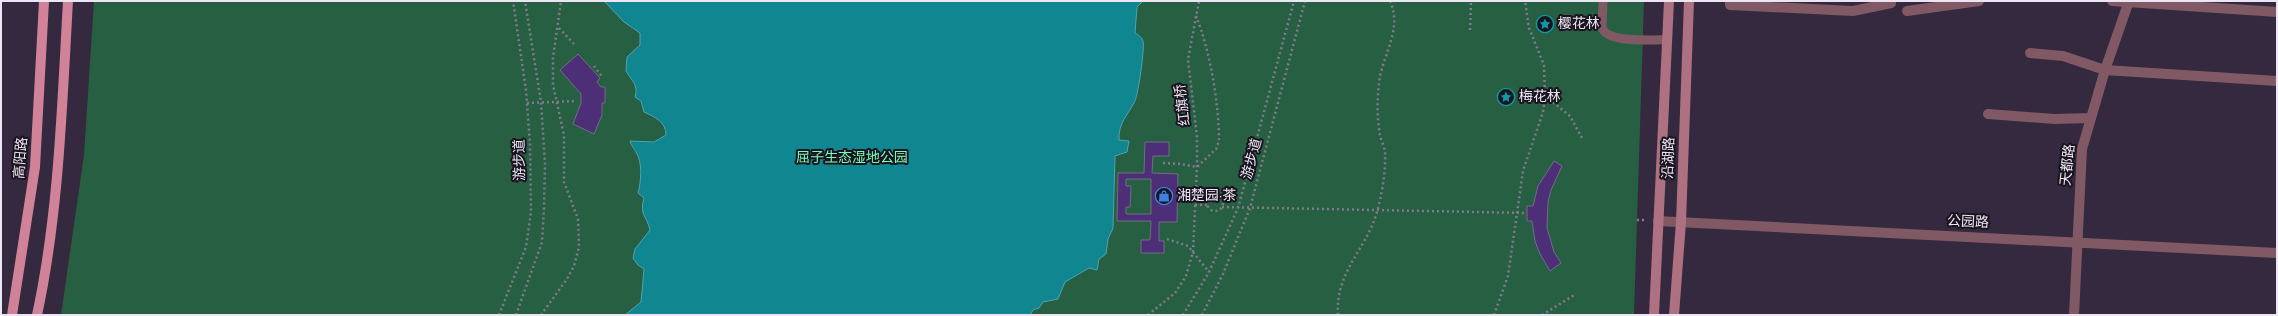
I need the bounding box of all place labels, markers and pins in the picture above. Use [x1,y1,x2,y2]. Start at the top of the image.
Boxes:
place icon: 樱花林 [1535,14,1555,34]
place label: 樱花林 [1558,16,1600,31]
place icon: 梅花林 [1496,87,1516,107]
place label: 梅花林 [1519,89,1561,104]
shop icon: 湘楚园·茶 [1154,186,1174,206]
place label: 湘楚园·茶 [1177,188,1236,203]

